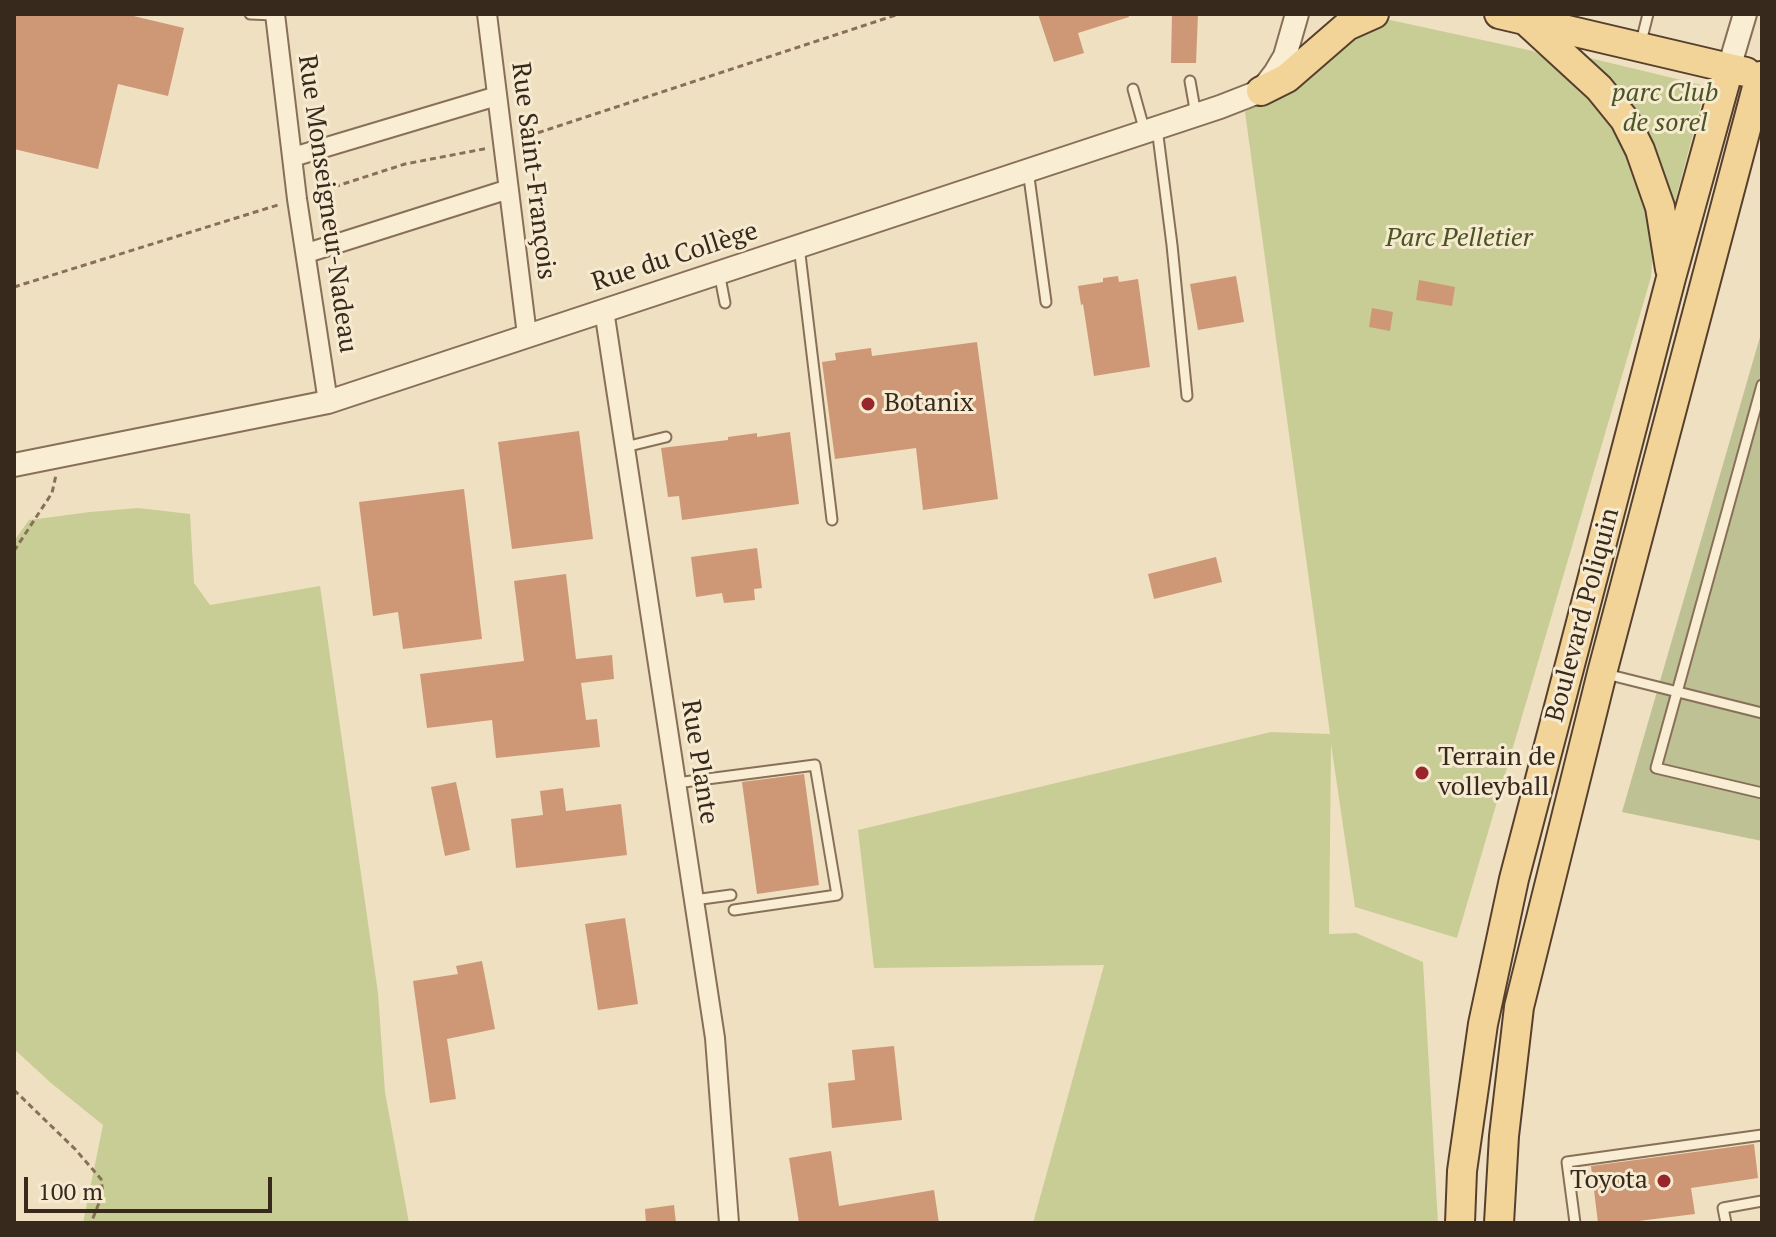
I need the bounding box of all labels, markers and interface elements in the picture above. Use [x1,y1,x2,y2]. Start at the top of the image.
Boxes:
street label: Rue Monseigneur-Nadeau [291,53,363,355]
street label: Rue Saint-François [504,61,562,281]
park label: parc Club de sorel [1612,78,1718,140]
street label: Rue du Collège [588,216,762,298]
park label: Parc Pelletier [1386,223,1532,255]
place label: Botanix [884,388,974,420]
marker: Botanix [859,395,877,413]
street label: Boulevard Poliquin [1539,505,1627,725]
street label: Rue Plante [674,698,724,826]
place label: Terrain de volleyball [1438,742,1556,804]
marker: Terrain de volleyball [1413,764,1431,782]
scale bar [28,1161,276,1211]
place label: Toyota [1570,1165,1648,1197]
marker: Toyota [1655,1172,1673,1190]
text: 100 m [38,1175,103,1207]

